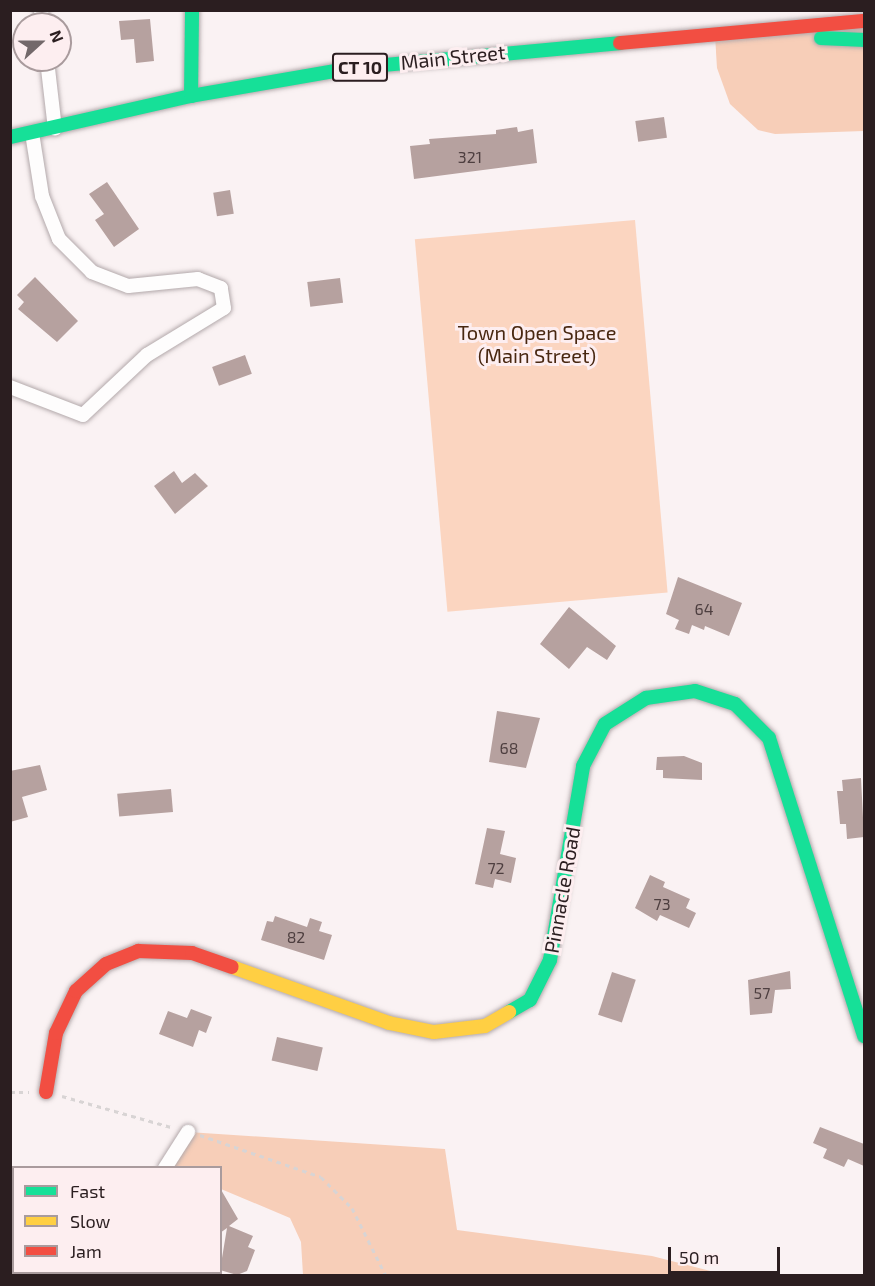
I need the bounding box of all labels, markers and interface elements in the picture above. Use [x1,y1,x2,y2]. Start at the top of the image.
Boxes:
north arrow [12,12,72,72]
text: N [46,27,68,45]
street label: Main Street [399,40,507,74]
road number: CT 10 [332,52,388,82]
house number: 321 [458,147,482,167]
park label: Town Open Space (Main Street) [457,321,617,368]
house number: 64 [695,599,713,619]
house number: 68 [500,738,518,758]
street label: Pinnacle Road [539,825,585,955]
house number: 72 [487,858,505,878]
house number: 73 [653,894,671,914]
house number: 82 [287,927,305,947]
house number: 57 [754,983,770,1003]
legend [12,1166,222,1274]
text: Fast [70,1180,105,1202]
text: Slow [70,1210,110,1232]
scale bar [671,1235,784,1273]
text: Jam [70,1240,102,1262]
text: 50 m [679,1246,719,1268]

